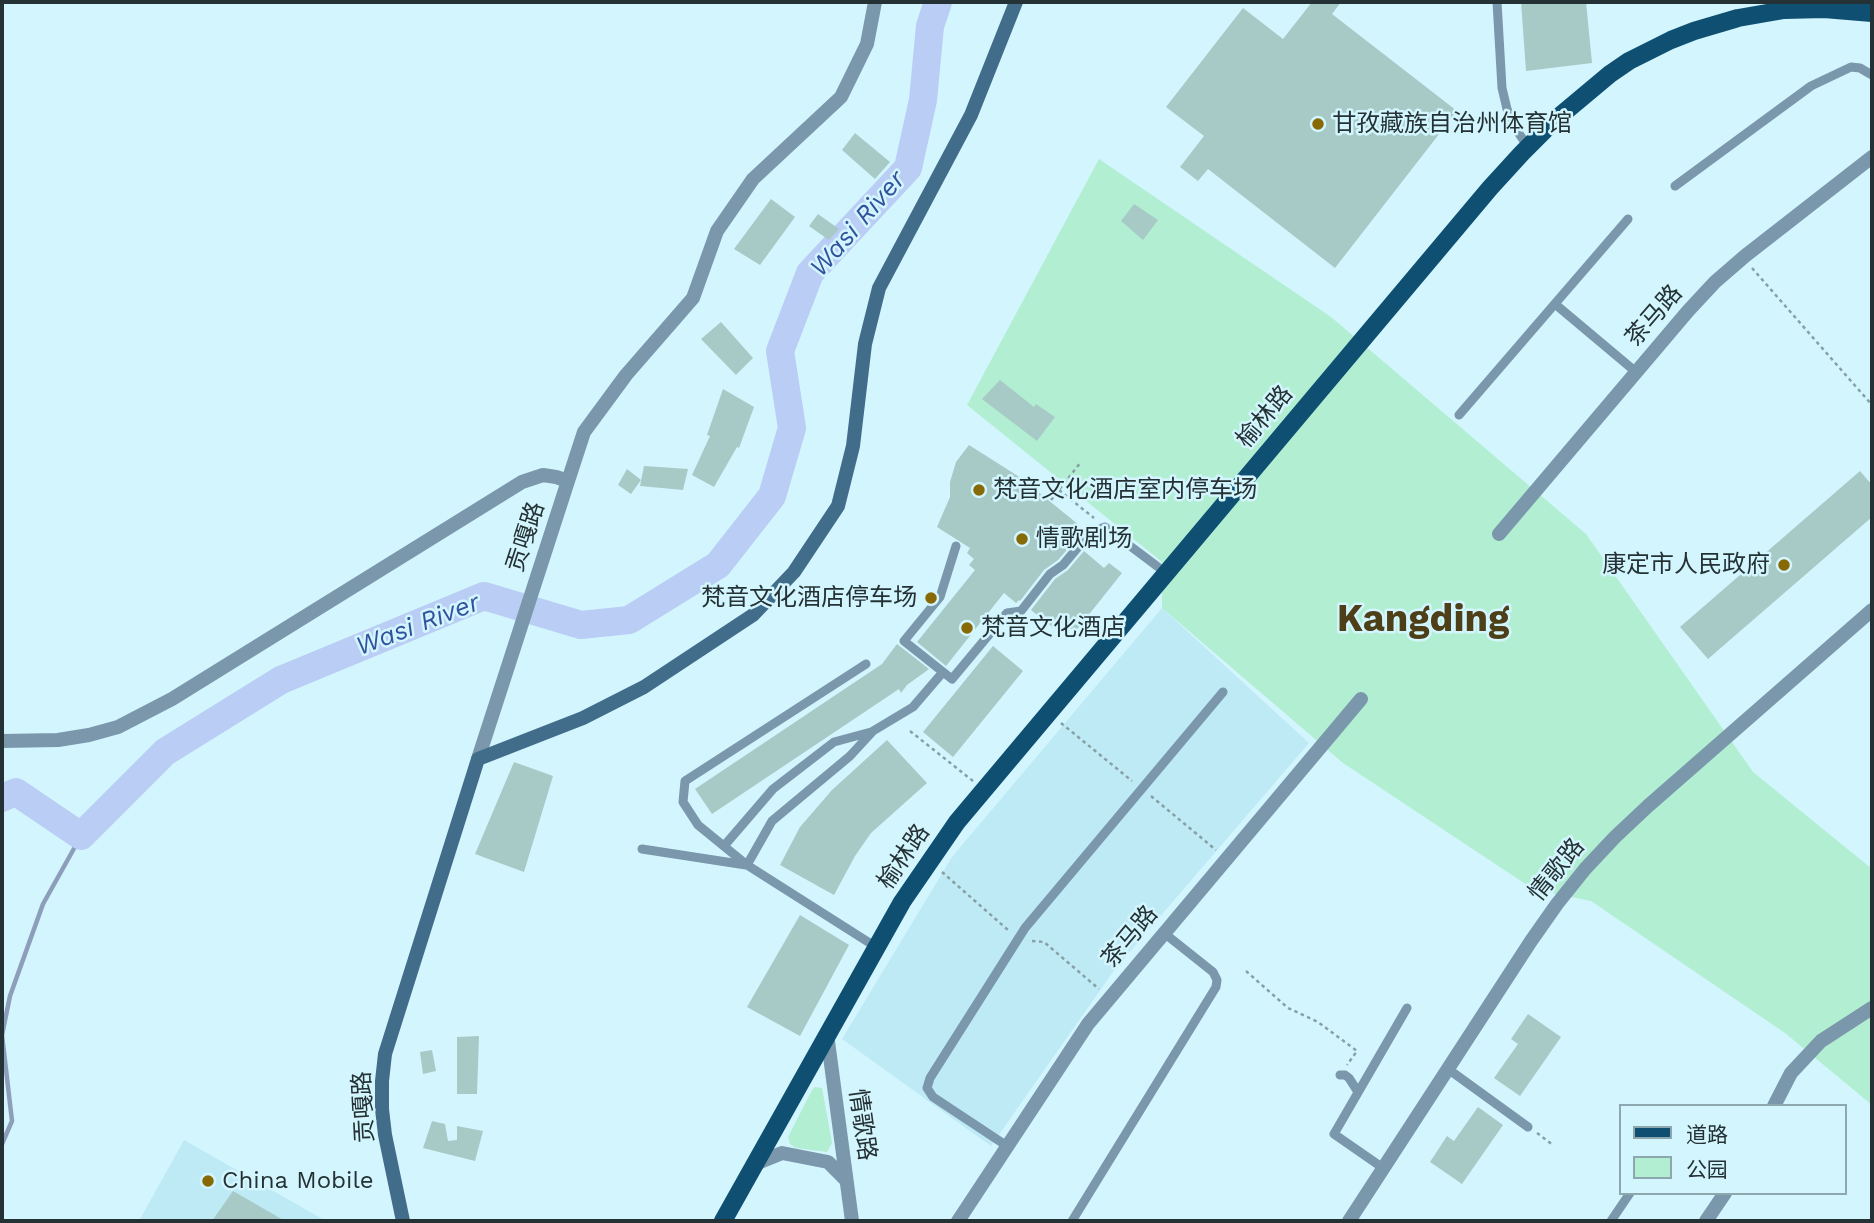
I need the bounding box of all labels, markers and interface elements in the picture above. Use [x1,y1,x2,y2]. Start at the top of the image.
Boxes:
place label: 甘孜藏族自治州体育馆 [1332,110,1572,138]
marker: 甘孜藏族自治州体育馆 [1310,116,1326,132]
water label: Wasi River [804,165,912,283]
street label: 茶马路 [1620,279,1688,353]
street label: 榆林路 [1231,380,1299,454]
place label: 梵音文化酒店室内停车场 [993,476,1257,504]
marker: 梵音文化酒店室内停车场 [971,482,987,498]
street label: 贡嘎路 [501,498,551,576]
place label: 情歌剧场 [1036,525,1132,553]
marker: 情歌剧场 [1014,531,1030,547]
place label: 康定市人民政府 [1602,551,1770,579]
marker: 康定市人民政府 [1776,557,1792,573]
place label: 梵音文化酒店停车场 [701,584,917,612]
water label: Wasi River [352,587,484,663]
marker: 梵音文化酒店停车场 [923,590,939,606]
district label: Kangding [1337,597,1509,643]
place label: 梵音文化酒店 [981,614,1125,642]
marker: 梵音文化酒店 [959,620,975,636]
street label: 榆林路 [872,819,936,895]
street label: 情歌路 [1523,833,1591,907]
street label: 茶马路 [1096,900,1164,974]
street label: 贡嘎路 [348,1070,380,1144]
street label: 情歌路 [843,1087,881,1163]
legend [1618,1104,1846,1195]
text: 道路 [1686,1122,1728,1147]
text: 公园 [1686,1157,1728,1182]
place label: China Mobile [222,1167,374,1195]
marker: China Mobile [200,1173,216,1189]

